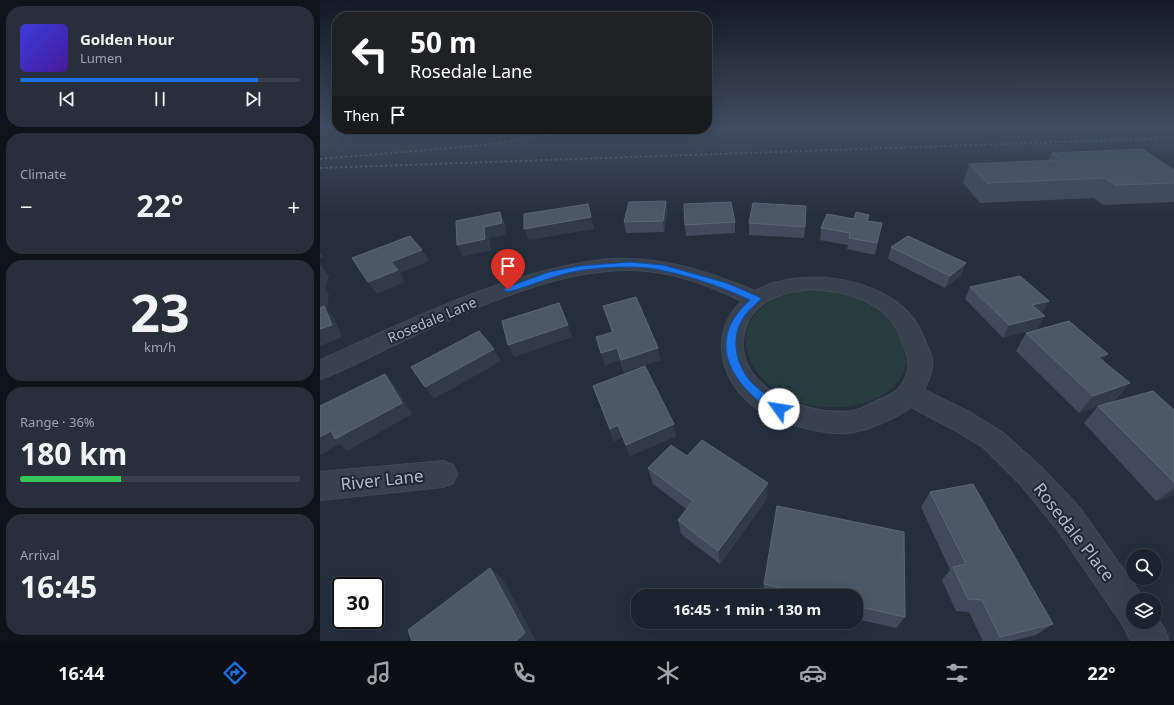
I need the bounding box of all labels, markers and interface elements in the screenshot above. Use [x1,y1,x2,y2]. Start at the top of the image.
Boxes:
text: 50 m [410,23,477,61]
icon: left [344,28,396,80]
text: Golden Hour [80,29,174,49]
text: Lumen [80,49,122,67]
text: Rosedale Lane [410,59,532,83]
icon: previous [56,88,78,110]
icon: pause [149,88,171,110]
icon: next [242,88,264,110]
icon: arrive [387,104,409,126]
text: Then [344,105,379,125]
text: Climate [20,165,66,183]
text: 22° [136,185,184,226]
text: − [20,191,33,221]
text: + [287,191,300,221]
pin [491,249,525,290]
icon: arrive [497,255,519,277]
text: 23 [130,276,190,347]
street label: Rosedale Lane [384,292,479,347]
text: km/h [144,338,176,356]
position arrow [758,388,800,430]
text: Range · 36% [20,413,95,431]
text: 180 km [20,433,127,474]
street label: River Lane [339,464,425,495]
street label: Rosedale Place [1029,478,1120,586]
text: Arrival [20,546,60,564]
map controls [1126,549,1162,629]
button: search [1126,549,1162,585]
text: 16:45 [20,566,97,607]
speed limit sign: 30 [332,577,384,629]
button: layers [1126,593,1162,629]
text: 16:45 · 1 min · 130 m [673,599,821,619]
icon: directions [221,659,249,687]
icon: music [365,659,393,687]
icon: phone [510,659,538,687]
icon: climate [654,659,682,687]
icon: car [799,659,827,687]
icon: filters [943,659,971,687]
text: 16:44 [58,661,104,685]
text: 22° [1088,661,1116,685]

